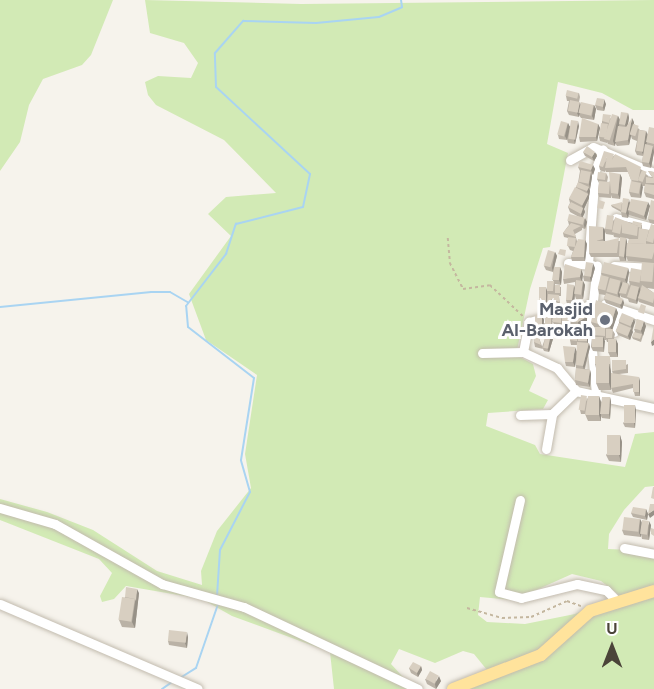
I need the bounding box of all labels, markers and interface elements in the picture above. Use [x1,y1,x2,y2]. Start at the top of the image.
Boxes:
place label: Masjid Al-Barokah [501,299,593,342]
marker: Masjid Al-Barokah [598,313,612,327]
north arrow [582,617,642,677]
text: U [606,619,618,638]

